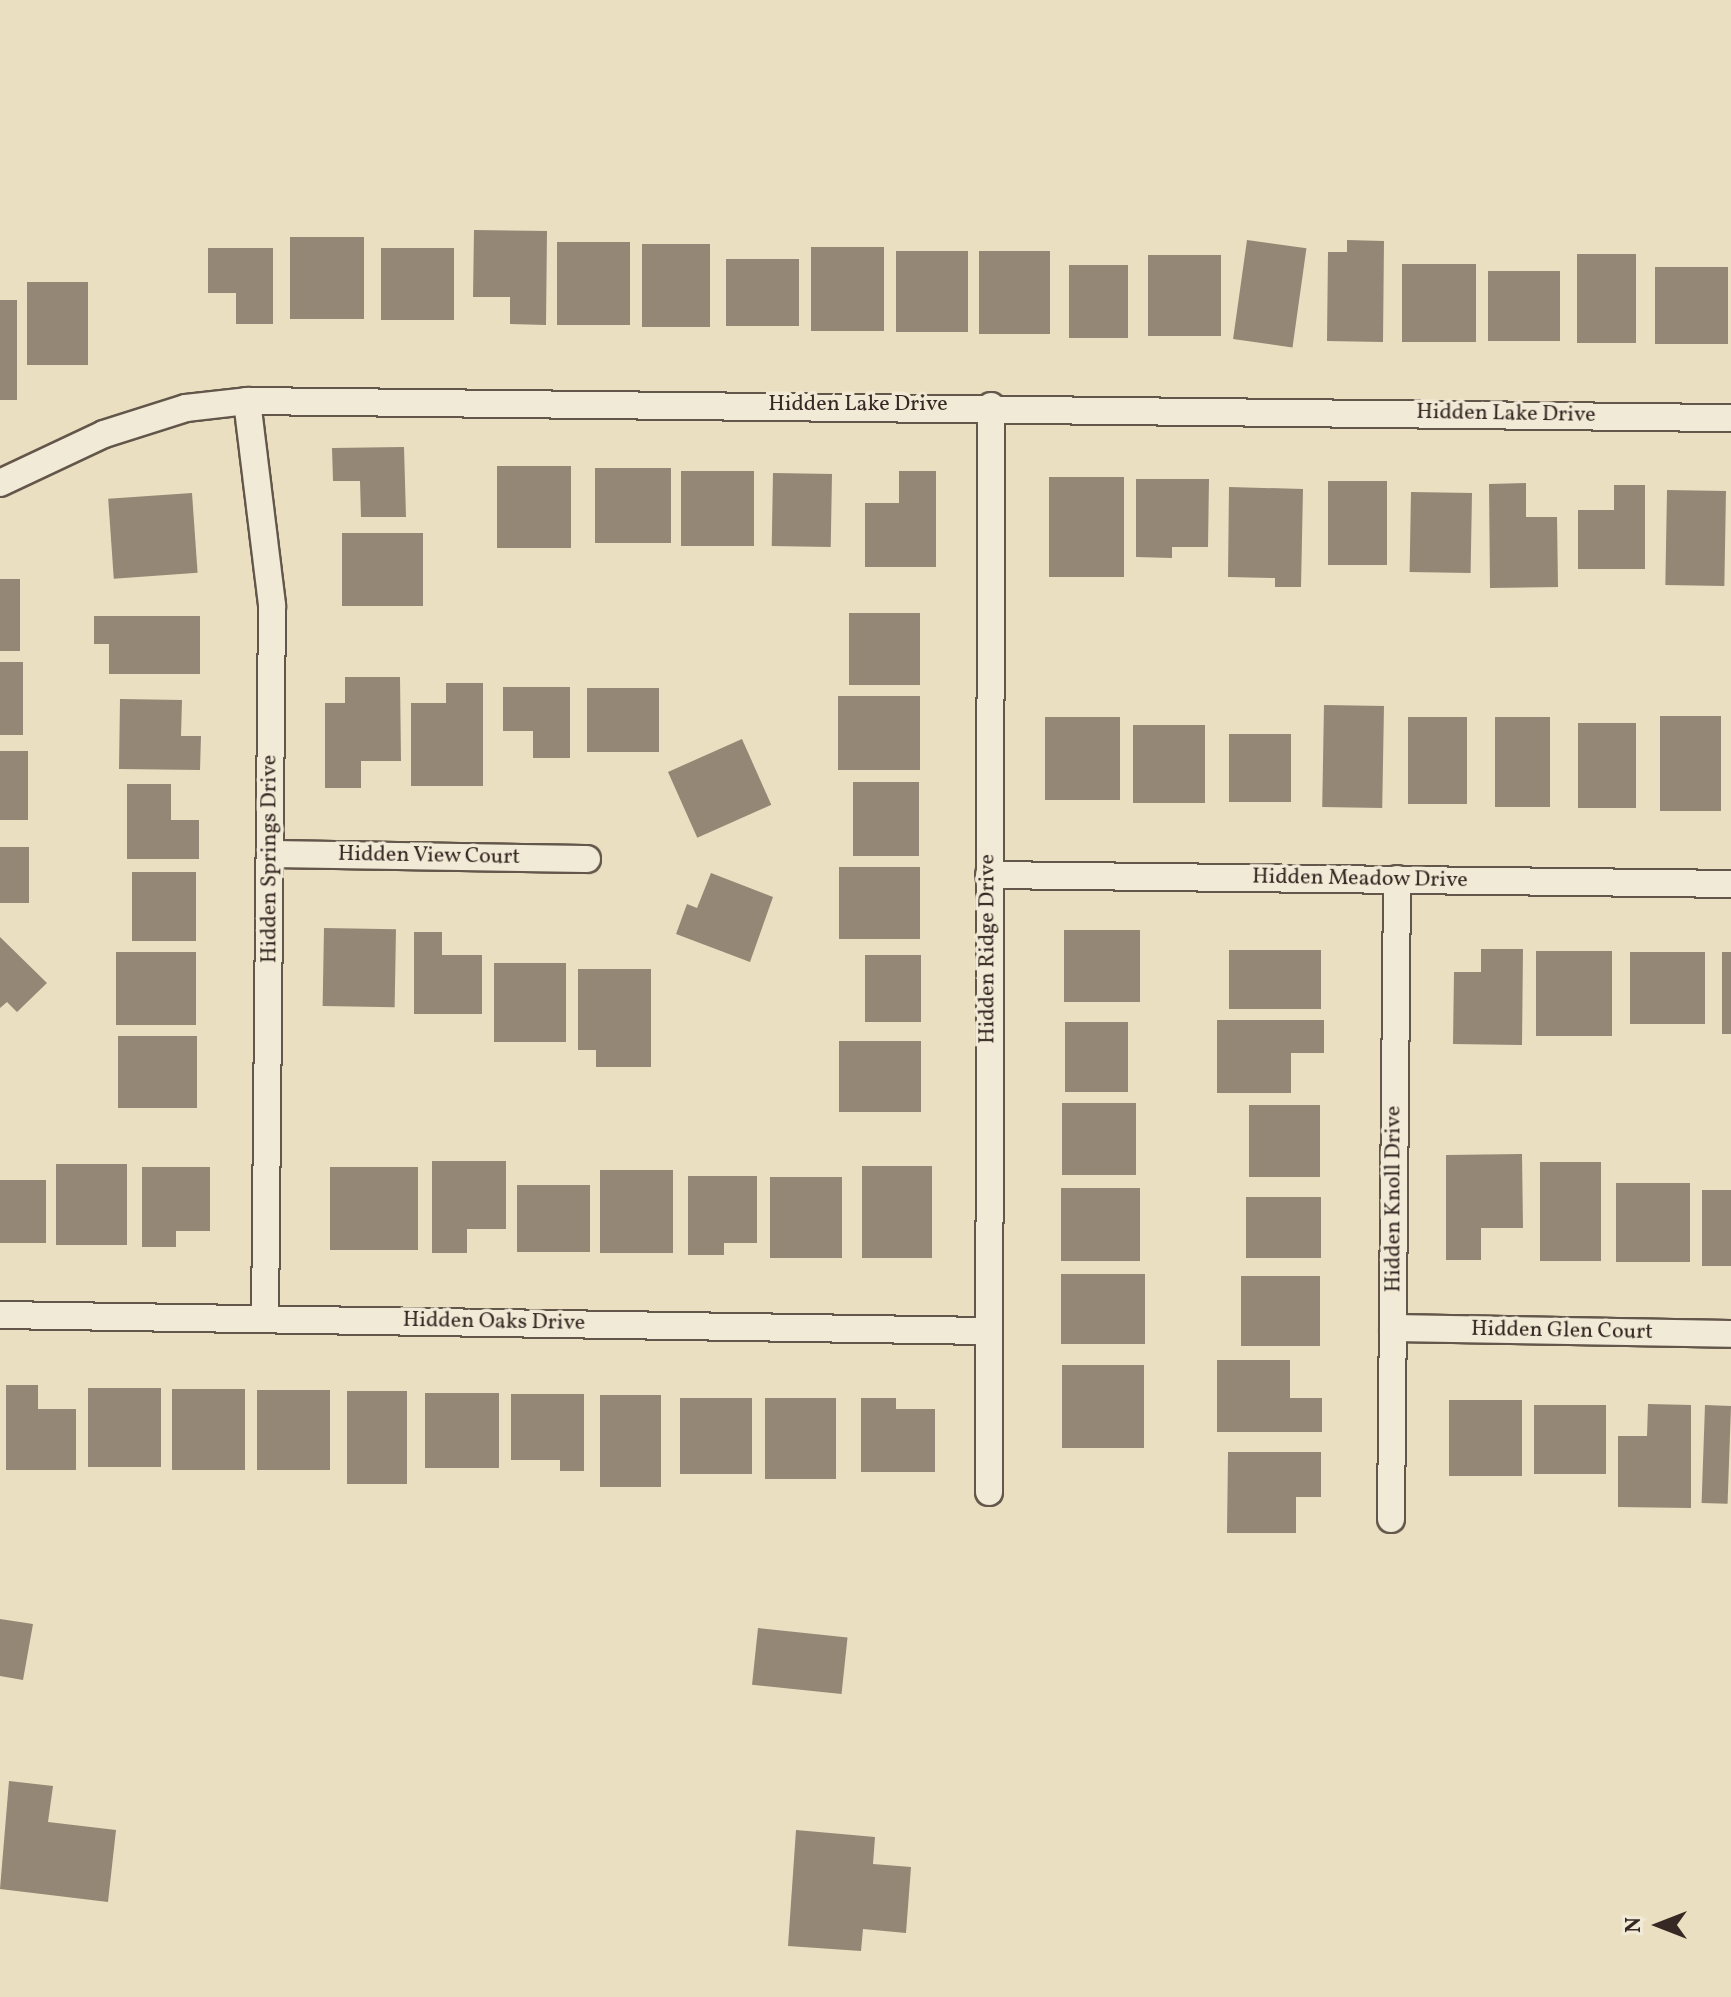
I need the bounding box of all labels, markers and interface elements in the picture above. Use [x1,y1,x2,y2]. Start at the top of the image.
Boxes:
street label: Hidden Lake Drive [768,392,948,418]
street label: Hidden Lake Drive [1416,399,1596,429]
street label: Hidden Springs Drive [257,755,283,963]
street label: Hidden View Court [337,841,521,871]
street label: Hidden Ridge Drive [975,854,1001,1044]
street label: Hidden Meadow Drive [1252,864,1468,894]
street label: Hidden Knoll Drive [1381,1106,1407,1292]
street label: Hidden Oaks Drive [403,1307,585,1337]
street label: Hidden Glen Court [1471,1316,1653,1346]
north arrow [1619,1885,1699,1965]
text: N [1619,1917,1650,1933]

